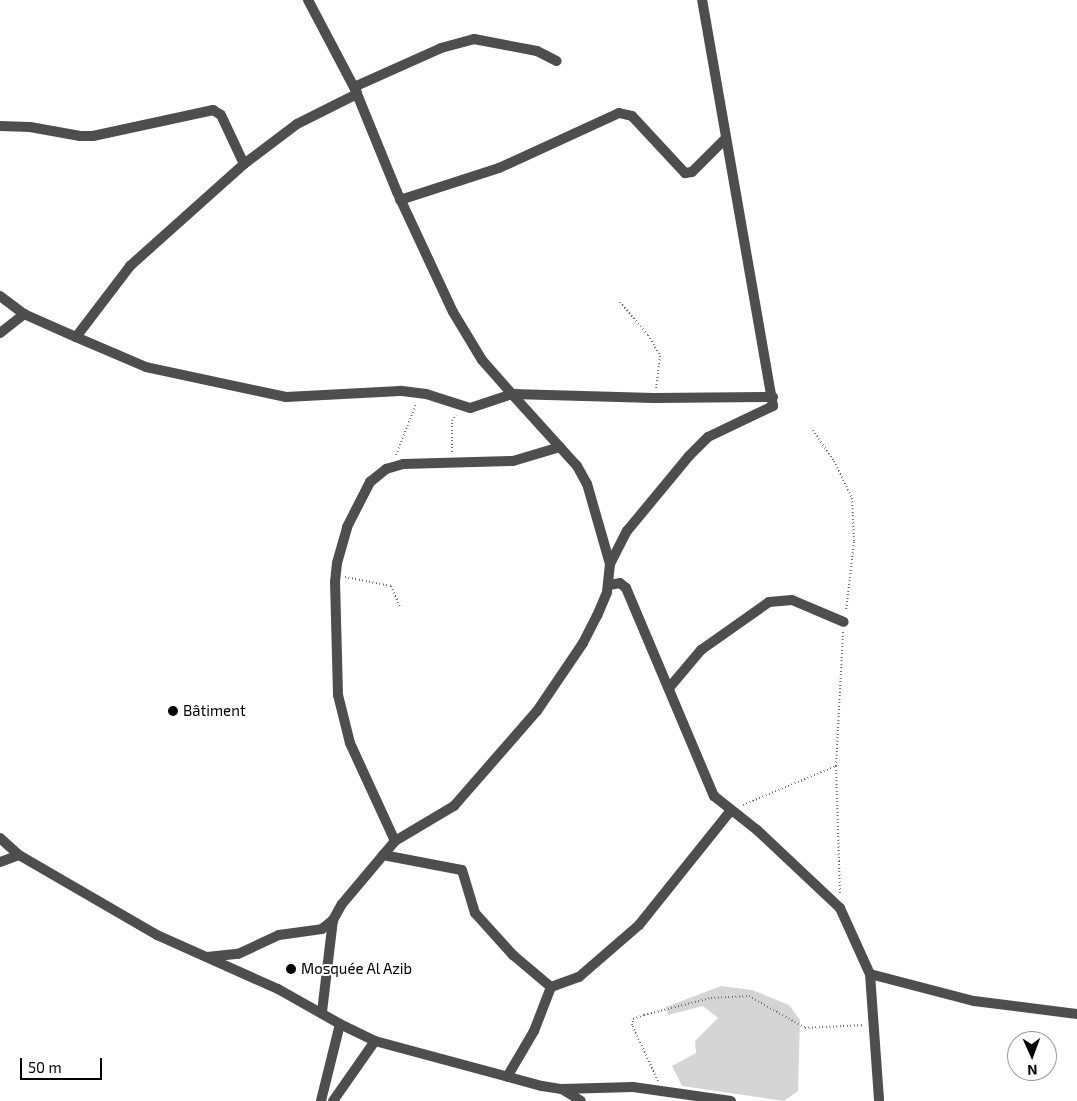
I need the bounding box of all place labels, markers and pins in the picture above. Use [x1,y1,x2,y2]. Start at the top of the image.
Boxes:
place label: Bâtiment [183,702,246,720]
marker: Bâtiment [167,705,179,717]
place label: Mosquée Al Azib [301,960,413,978]
marker: Mosquée Al Azib [285,963,297,975]

